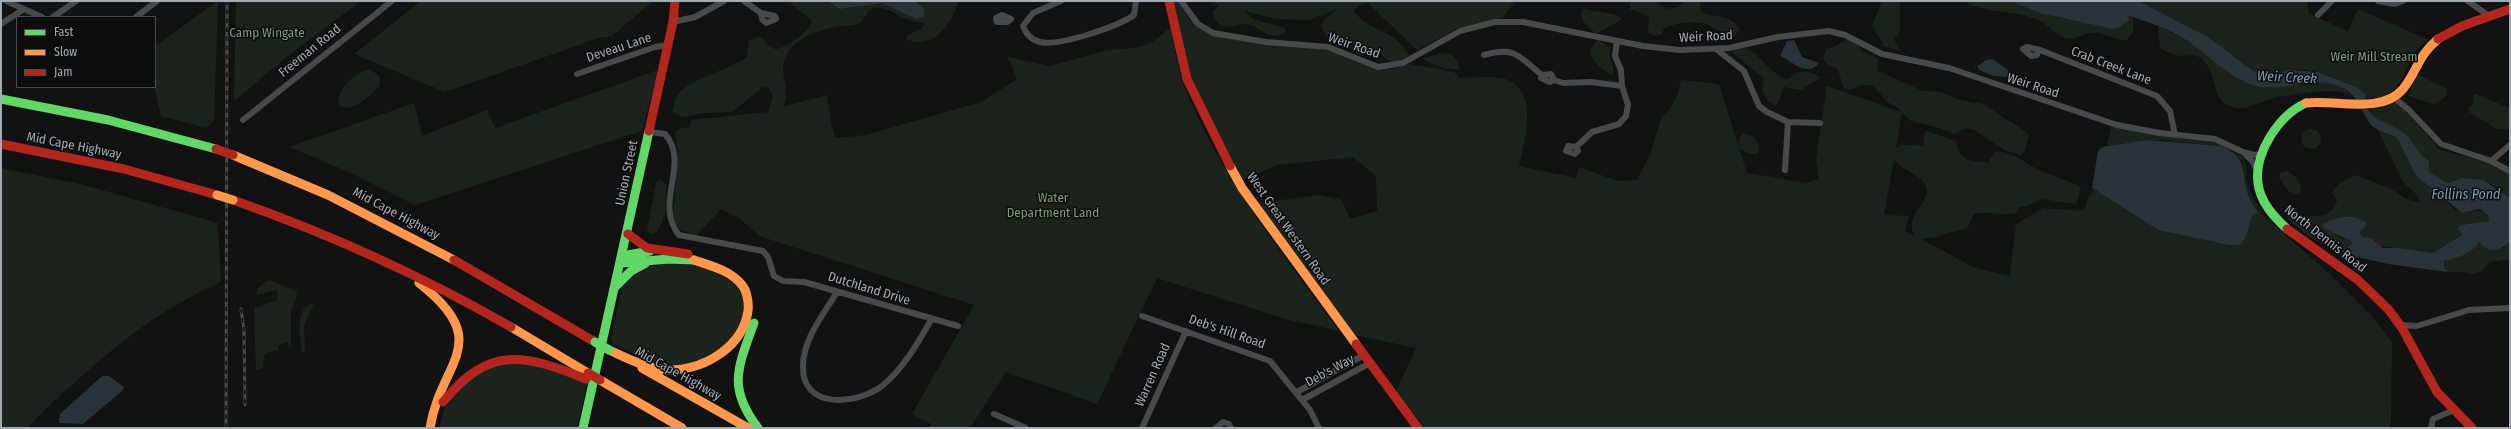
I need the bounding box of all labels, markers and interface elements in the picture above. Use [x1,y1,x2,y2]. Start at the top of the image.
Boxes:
legend [16,16,156,88]
street label: Freeman Road [276,21,344,81]
text: Fast [54,25,73,39]
park label: Camp Wingate [229,25,305,41]
street label: Weir Road [1679,28,1733,46]
street label: Deveau Lane [584,30,654,66]
street label: Weir Road [1326,30,1382,62]
street label: Crab Creek Lane [2069,44,2153,88]
text: Slow [54,45,77,59]
park label: Weir Mill Stream [2331,49,2417,65]
text: Jam [54,65,72,79]
water label: Weir Creek [2257,68,2317,88]
street label: Weir Road [2005,70,2061,102]
street label: Mid Cape Highway [25,129,123,163]
street label: Union Street [612,139,642,207]
street label: West Great Western Road [1243,170,1333,288]
street label: Mid Cape Highway [350,185,442,243]
water label: Follins Pond [2431,187,2501,203]
park label: Water Department Land [1007,190,1099,221]
street label: North Dennis Road [2281,202,2369,276]
street label: Dutchland Drive [826,269,912,309]
street label: Deb's Hill Road [1187,312,1267,352]
street label: Warren Road [1132,341,1174,409]
street label: Mid Cape Highway [632,344,724,404]
street label: Deb's Way [1303,352,1357,390]

